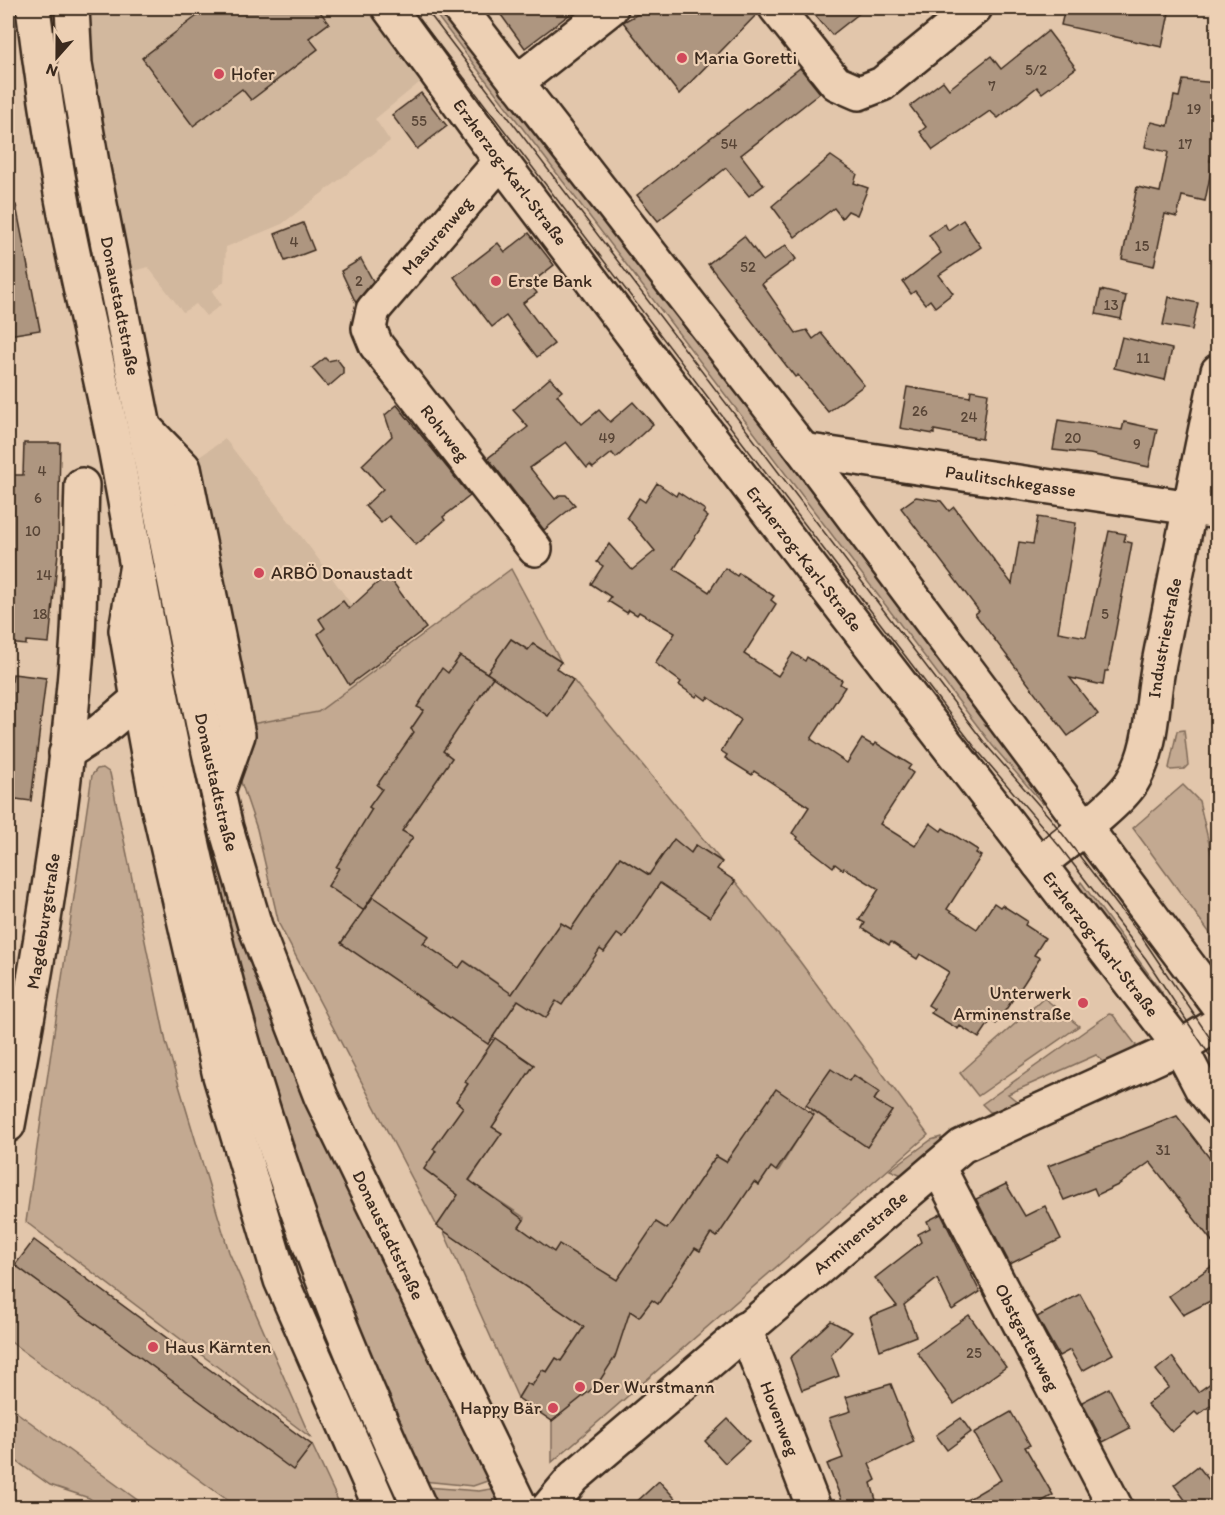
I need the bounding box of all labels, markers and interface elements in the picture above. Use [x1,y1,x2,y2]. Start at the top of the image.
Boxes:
north arrow [27,27,87,87]
place label: Maria Goretti [694,47,797,69]
marker: Maria Goretti [675,51,689,65]
text: N [43,60,60,81]
house number: 5/2 [1025,61,1047,79]
place label: Hofer [231,63,275,85]
marker: Hofer [212,67,226,81]
house number: 7 [988,77,996,95]
street label: Erzherzog-Karl-Straße [448,94,572,250]
house number: 19 [1187,100,1202,118]
house number: 55 [411,112,427,130]
house number: 54 [721,135,737,153]
house number: 17 [1178,135,1193,153]
street label: Masurenweg [397,192,478,280]
house number: 4 [289,233,299,251]
street label: Donaustadtstraße [96,234,145,377]
house number: 15 [1135,237,1150,255]
house number: 52 [740,258,756,276]
place label: Erste Bank [508,270,592,292]
house number: 2 [355,272,363,290]
marker: Erste Bank [489,274,503,288]
house number: 13 [1103,296,1119,314]
house number: 11 [1136,349,1150,367]
street label: Rohrweg [416,400,474,467]
house number: 26 [912,402,928,420]
house number: 24 [961,408,977,426]
house number: 49 [599,429,616,447]
house number: 20 [1064,429,1082,447]
house number: 9 [1133,435,1141,453]
street label: Paulitschkegasse [944,460,1078,502]
house number: 4 [37,462,47,480]
street label: Erzherzog-Karl-Straße [741,482,867,636]
house number: 6 [34,489,42,507]
house number: 10 [25,522,41,540]
place label: ARBÖ Donaustadt [271,562,413,584]
house number: 14 [36,566,52,584]
marker: ARBÖ Donaustadt [252,566,266,580]
street label: Industriestraße [1143,576,1186,699]
house number: 18 [32,605,48,623]
house number: 5 [1101,605,1109,623]
street label: Donaustadtstraße [190,711,243,854]
street label: Magdeburgstraße [22,852,65,991]
street label: Erzherzog-Karl-Straße [1038,867,1164,1021]
place label: Unterwerk Arminenstraße [953,982,1072,1025]
marker: Unterwerk Arminenstraße [1076,996,1090,1010]
house number: 31 [1155,1141,1171,1159]
street label: Donaustadtstraße [347,1167,429,1303]
street label: Arminenstraße [809,1186,912,1279]
street label: Obstgartenweg [990,1280,1064,1395]
place label: Haus Kärnten [165,1336,272,1358]
marker: Haus Kärnten [146,1340,160,1354]
house number: 25 [966,1344,982,1362]
place label: Der Wurstmann [592,1376,715,1398]
street label: Hovenweg [755,1378,804,1460]
marker: Der Wurstmann [573,1380,587,1394]
place label: Happy Bär [460,1397,542,1419]
marker: Happy Bär [546,1401,560,1415]

